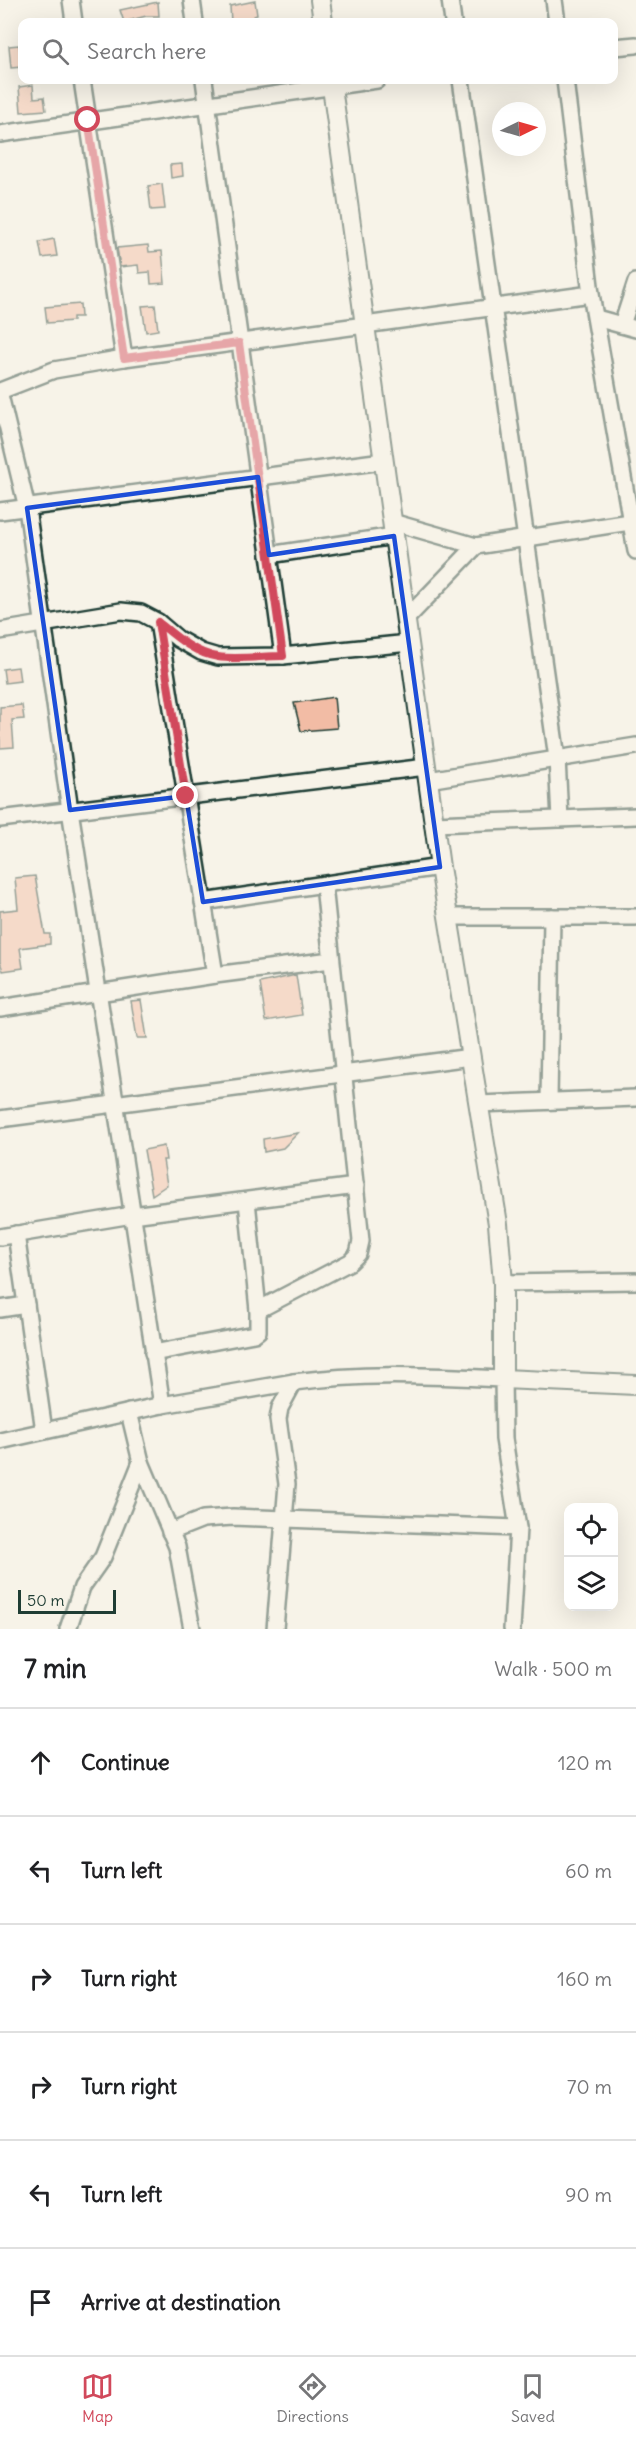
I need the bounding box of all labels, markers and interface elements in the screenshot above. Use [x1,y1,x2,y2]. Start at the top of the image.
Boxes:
search box [18,18,618,84]
icon: search [39,35,72,68]
text: Search here [87,37,206,65]
north arrow [492,102,546,156]
route start [74,106,100,132]
route end [172,782,198,808]
map controls [564,1503,618,1611]
button: locate [564,1503,618,1557]
button: layers [564,1557,618,1611]
scale bar [18,1587,116,1614]
text: 50 m [27,1590,65,1610]
text: 7 min [24,1652,87,1685]
text: Walk · 500 m [494,1656,612,1681]
icon: ahead [24,1746,57,1779]
text: Continue [81,1748,170,1776]
text: 120 m [558,1750,612,1775]
icon: left [24,1854,57,1887]
text: Turn left [81,1856,162,1884]
text: 60 m [565,1858,612,1883]
icon: right [24,1962,57,1995]
text: Turn right [81,1964,177,1992]
text: 160 m [557,1966,612,1991]
icon: right [24,2070,57,2103]
text: Turn right [81,2072,177,2100]
text: 70 m [567,2074,612,2099]
icon: left [24,2178,57,2211]
text: Turn left [81,2180,162,2208]
text: 90 m [565,2182,612,2207]
icon: arrive [24,2286,57,2319]
text: Arrive at destination [81,2288,281,2316]
tab: Map [81,2370,114,2426]
tab: Directions [276,2370,349,2426]
tab: Saved [511,2370,555,2426]

